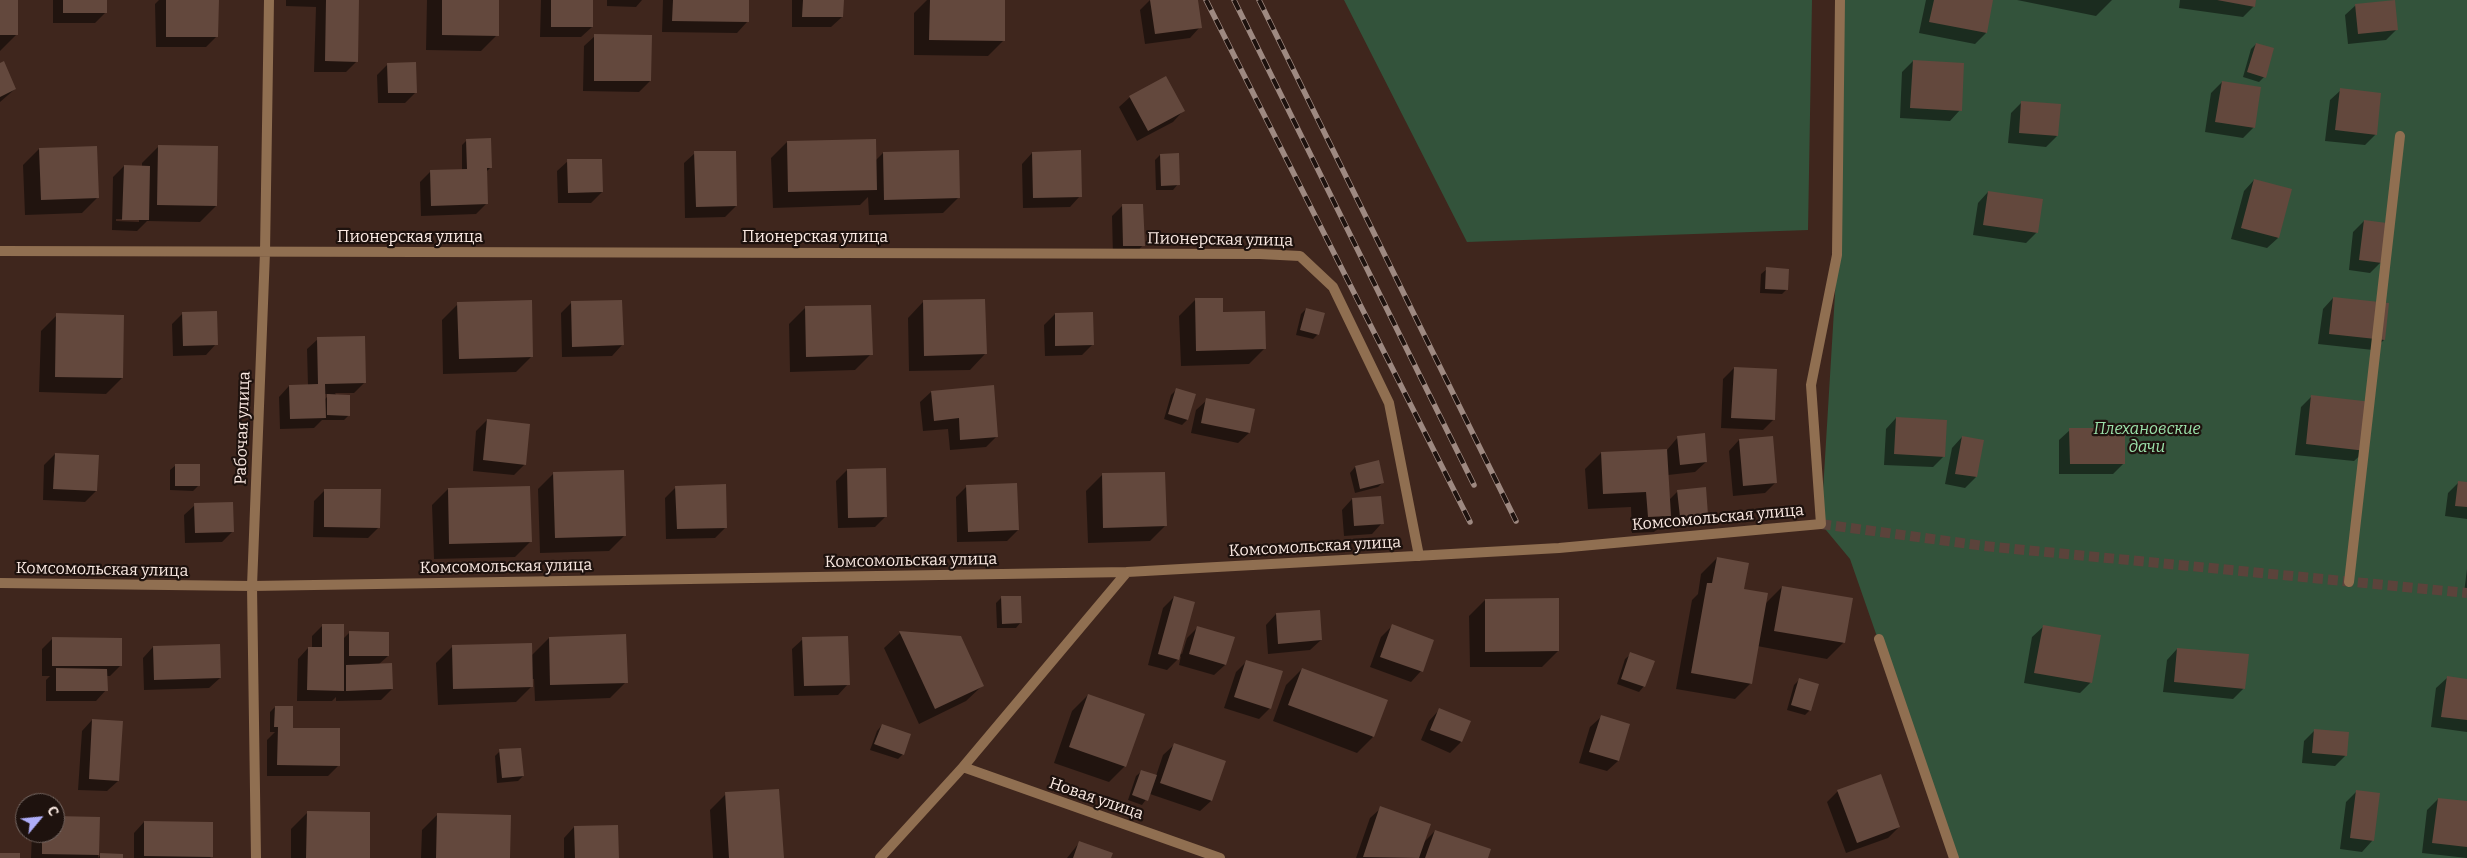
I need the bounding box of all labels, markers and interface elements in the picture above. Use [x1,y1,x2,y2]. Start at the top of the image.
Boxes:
street label: Пионерская улица [337,228,483,248]
street label: Пионерская улица [742,228,888,248]
street label: Пионерская улица [1147,229,1293,251]
street label: Рабочая улица [231,371,255,485]
park label: Плехановские дачи [2093,420,2201,458]
street label: Комсомольская улица [1631,501,1805,535]
street label: Комсомольская улица [1228,533,1402,561]
street label: Комсомольская улица [825,550,997,572]
street label: Комсомольская улица [420,556,592,578]
street label: Комсомольская улица [16,559,188,581]
street label: Новая улица [1046,774,1146,824]
north arrow [15,793,65,843]
text: С [43,803,62,819]

